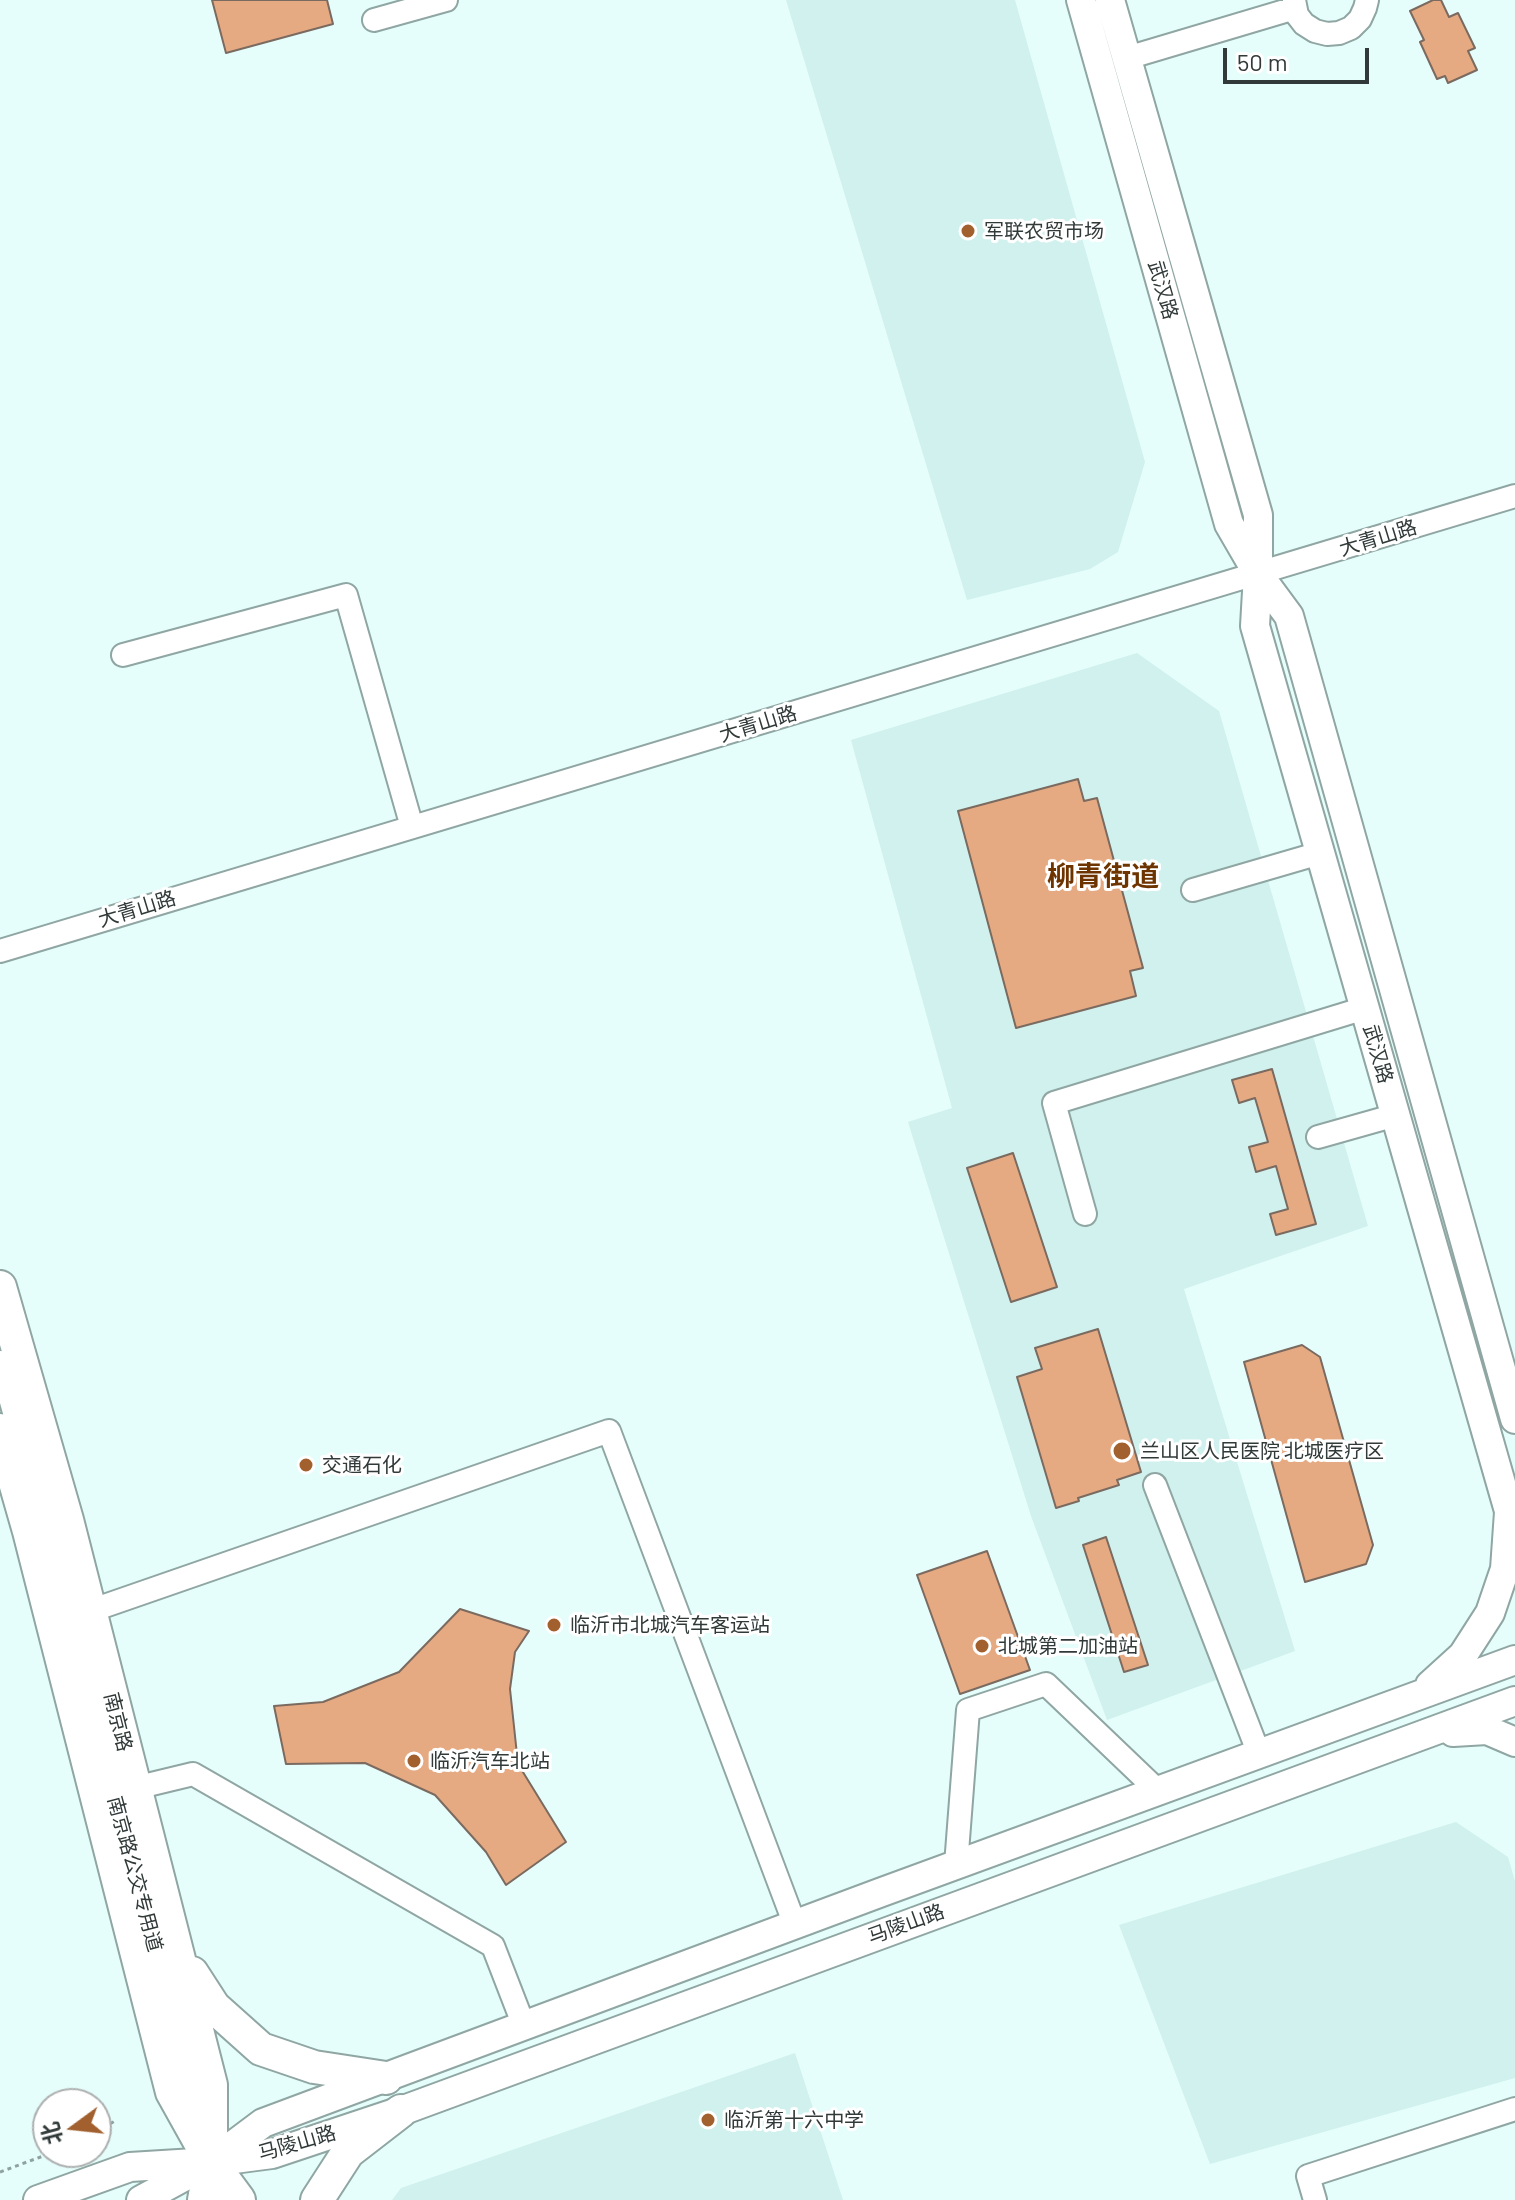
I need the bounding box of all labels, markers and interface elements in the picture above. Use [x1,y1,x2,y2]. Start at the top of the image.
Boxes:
scale bar [1227,32,1373,82]
text: 50 m [1237,47,1288,76]
place label: 军联农贸市场 [984,219,1104,243]
marker: 军联农贸市场 [959,222,977,240]
street label: 武汉路 [1143,258,1183,322]
street label: 大青山路 [1336,515,1420,561]
street label: 大青山路 [716,701,800,747]
district label: 柳青街道 [1047,860,1159,894]
street label: 大青山路 [95,886,179,932]
street label: 武汉路 [1358,1022,1398,1086]
place label: 兰山区人民医院 北城医疗区 [1140,1439,1384,1463]
marker: 兰山区人民医院 北城医疗区 [1111,1440,1133,1462]
place label: 交通石化 [322,1453,402,1477]
marker: 交通石化 [297,1456,315,1474]
place label: 临沂市北城汽车客运站 [570,1613,770,1637]
marker: 临沂市北城汽车客运站 [545,1616,563,1634]
place label: 北城第二加油站 [998,1634,1138,1658]
marker: 北城第二加油站 [973,1637,991,1655]
street label: 南京路 [99,1690,137,1754]
place label: 临沂汽车北站 [430,1749,550,1773]
marker: 临沂汽车北站 [405,1752,423,1770]
street label: 南京路公交专用道 [103,1794,167,1954]
street label: 马陵山路 [864,1899,948,1949]
north arrow [32,2088,112,2168]
place label: 临沂第十六中学 [724,2108,864,2132]
marker: 临沂第十六中学 [699,2111,717,2129]
text: 北 [35,2120,66,2148]
street label: 马陵山路 [255,2120,339,2166]

